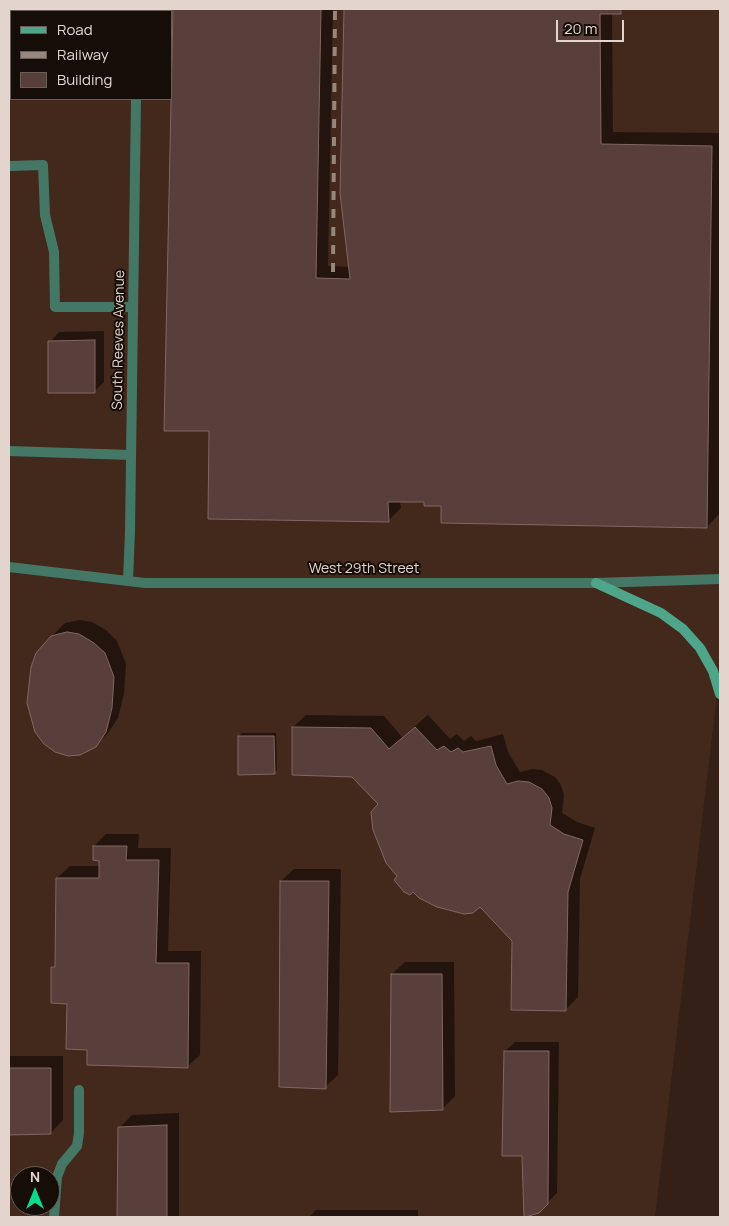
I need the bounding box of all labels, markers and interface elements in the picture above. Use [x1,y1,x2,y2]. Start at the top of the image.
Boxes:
legend [10,10,172,100]
scale bar [559,10,626,42]
text: 20 m [564,18,597,39]
text: Road [57,19,93,40]
text: Railway [57,44,109,65]
text: Building [57,69,112,90]
street label: South Reeves Avenue [109,270,129,410]
street label: West 29th Street [309,561,419,577]
north arrow [10,1166,60,1216]
text: N [30,1167,40,1186]

